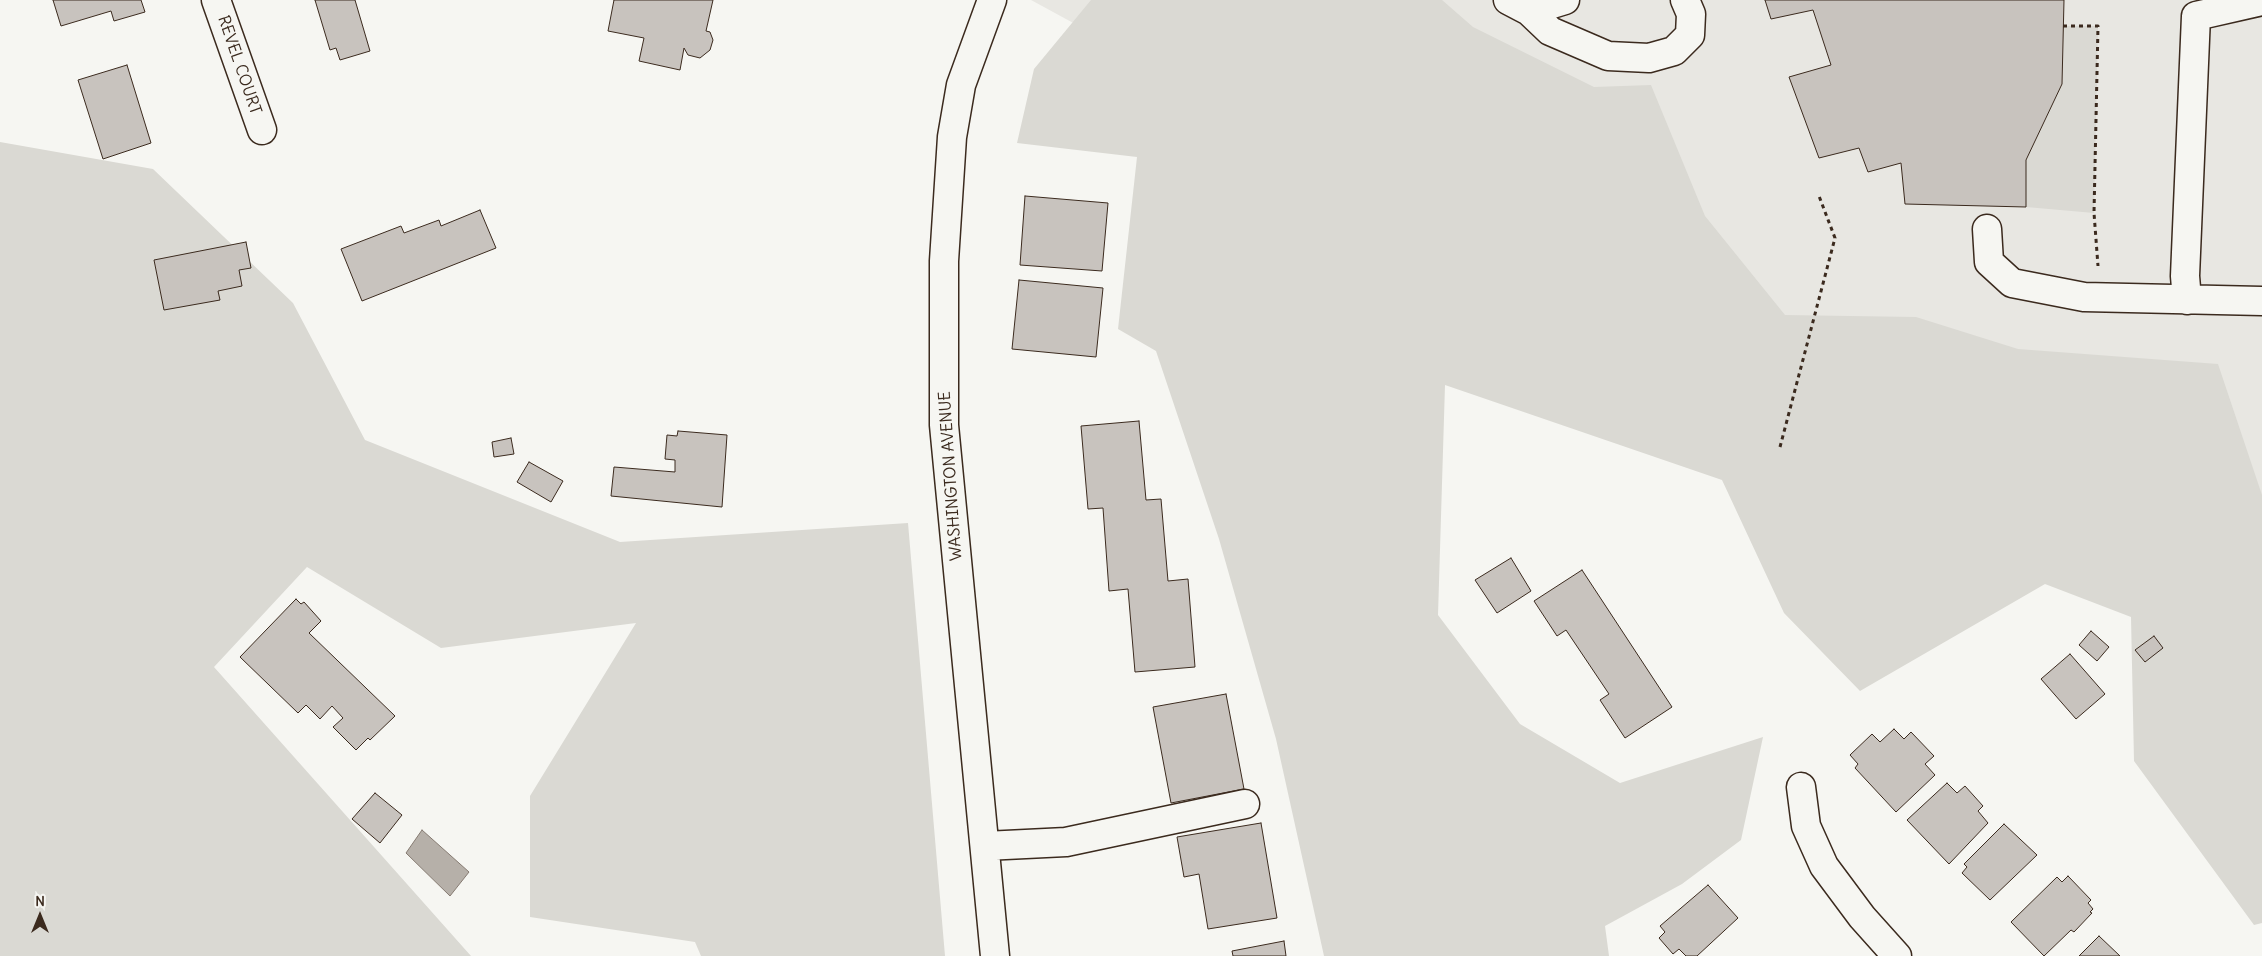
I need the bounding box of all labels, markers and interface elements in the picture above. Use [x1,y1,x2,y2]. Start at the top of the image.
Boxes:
street label: REVEL COURT [213,13,265,117]
street label: WASHINGTON AVENUE [935,390,967,562]
north arrow [15,891,65,941]
text: N [35,892,45,910]

